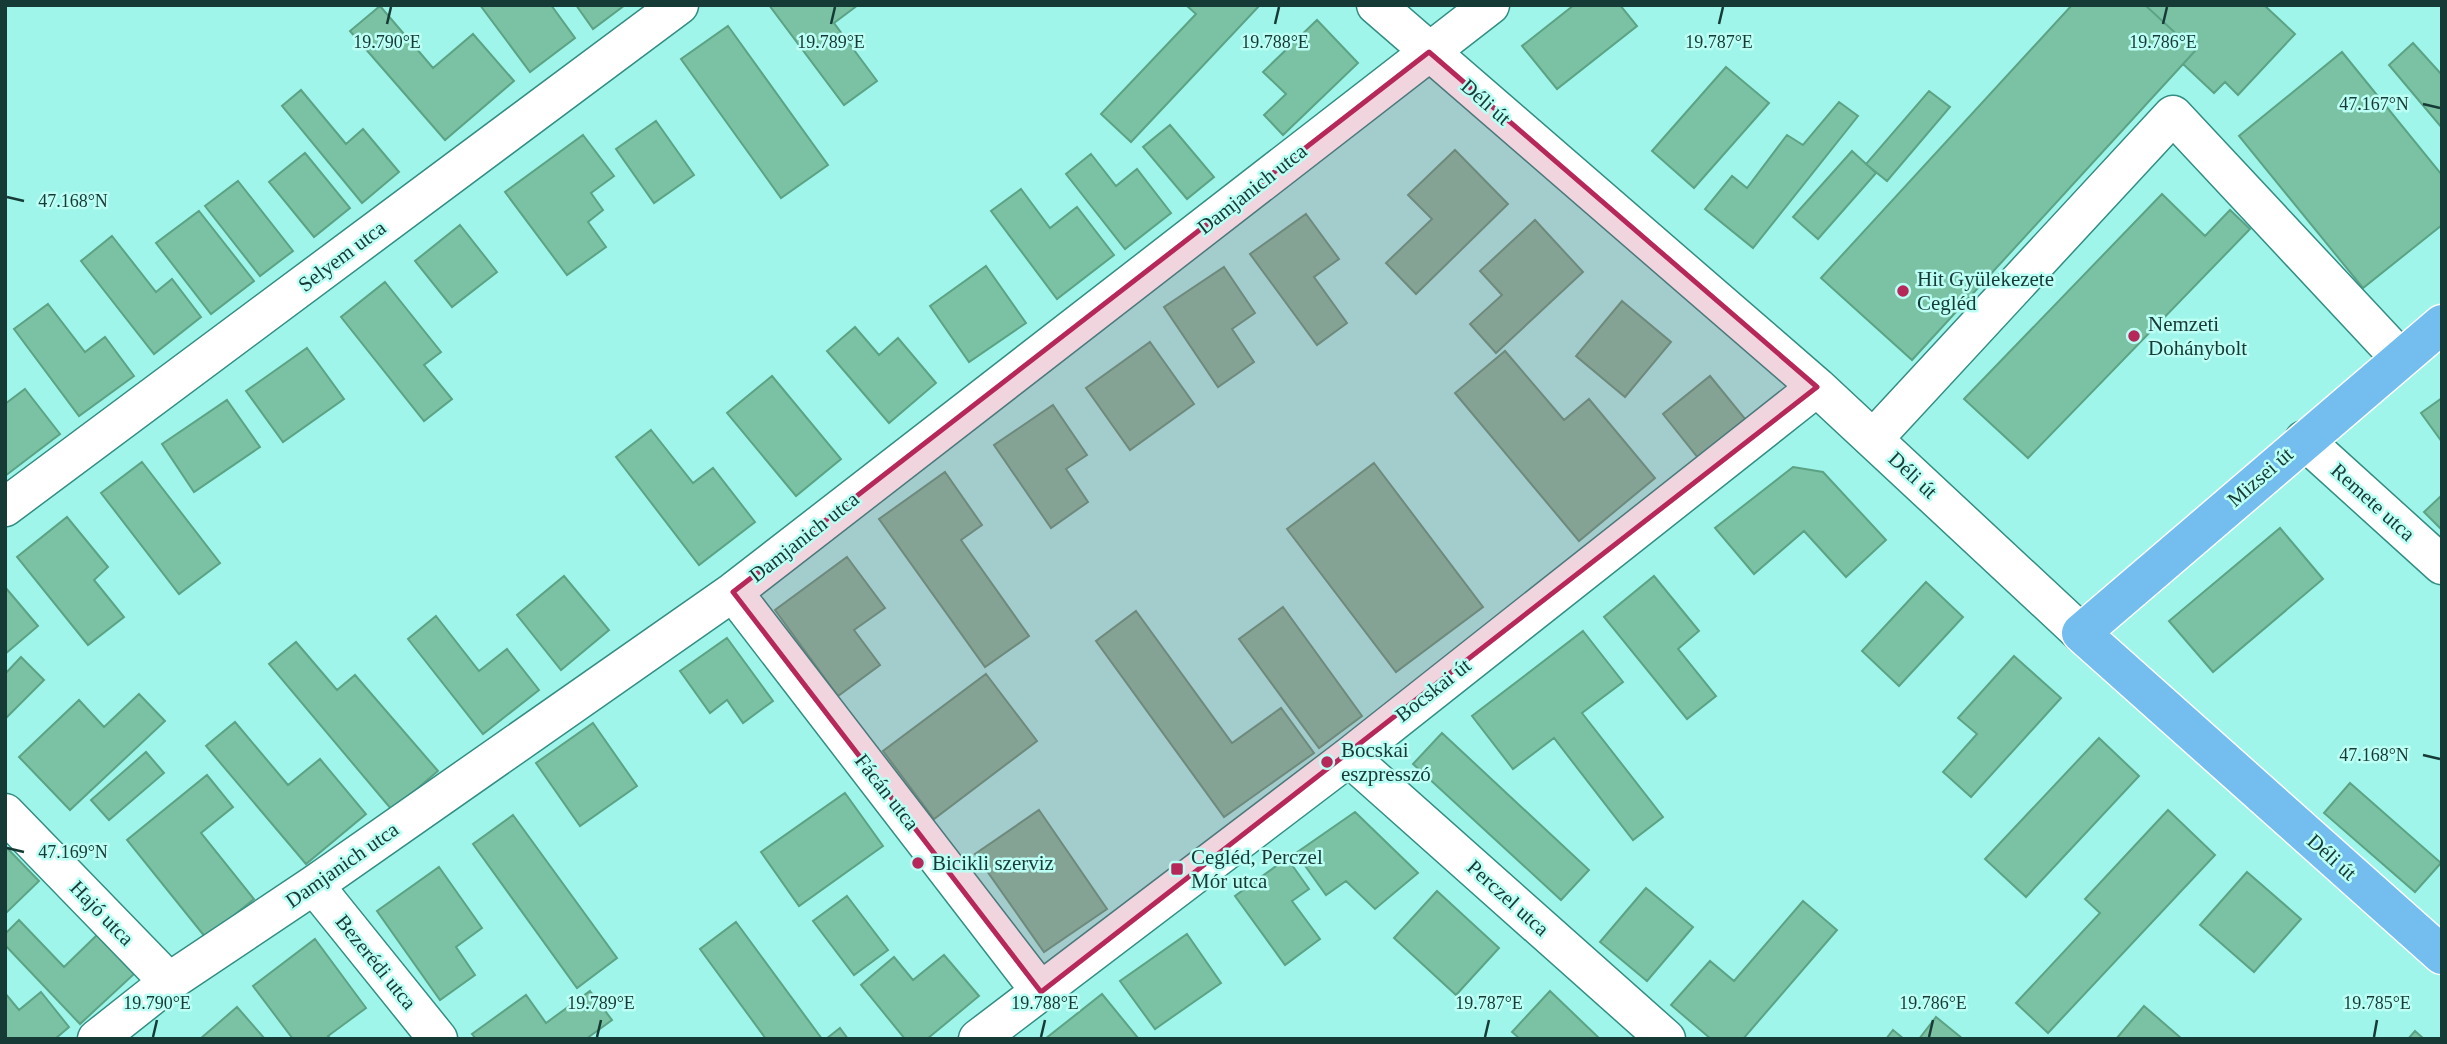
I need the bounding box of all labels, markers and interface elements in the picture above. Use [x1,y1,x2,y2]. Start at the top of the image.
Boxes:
text: 19.790°E [353,32,421,52]
text: 19.789°E [797,32,865,52]
text: 19.788°E [1241,32,1309,52]
text: 19.787°E [1685,32,1753,52]
text: 19.786°E [2129,32,2197,52]
street label: Déli út [1456,74,1516,130]
text: 47.167°N [2339,94,2409,114]
street label: Damjanich utca [1192,138,1312,239]
text: 47.168°N [38,191,108,211]
street label: Selyem utca [294,215,391,297]
place label: Hit Gyülekezete Cegléd [1917,267,2054,315]
marker: Hit Gyülekezete Cegléd [1895,283,1911,299]
place label: Nemzeti Dohánybolt [2148,312,2247,360]
marker: Nemzeti Dohánybolt [2126,328,2142,344]
street label: Mizsei út [2222,442,2298,512]
street label: Déli út [1884,447,1942,504]
street label: Remete utca [2326,458,2420,546]
street label: Damjanich utca [744,486,864,587]
street label: Bocskai út [1390,653,1476,727]
place label: Bocskai eszpresszó [1341,738,1431,786]
text: 47.168°N [2339,745,2409,765]
street label: Fácán utca [850,749,925,836]
marker: Bocskai eszpresszó [1319,754,1335,770]
street label: Damjanich utca [281,817,404,913]
street label: Déli út [2303,829,2362,885]
text: 47.169°N [38,842,108,862]
place label: Cegléd, Perczel Mór utca [1191,845,1323,893]
place label: Bicikli szerviz [932,851,1054,875]
marker: Bicikli szerviz [910,855,926,871]
street label: Perczel utca [1462,855,1554,941]
marker: Cegléd, Perczel Mór utca [1169,861,1185,877]
street label: Hajó utca [65,876,139,951]
street label: Bezerédi utca [331,910,422,1015]
text: 19.790°E [123,993,191,1013]
text: 19.789°E [567,993,635,1013]
text: 19.788°E [1011,993,1079,1013]
text: 19.787°E [1455,993,1523,1013]
text: 19.786°E [1899,993,1967,1013]
text: 19.785°E [2343,993,2411,1013]

